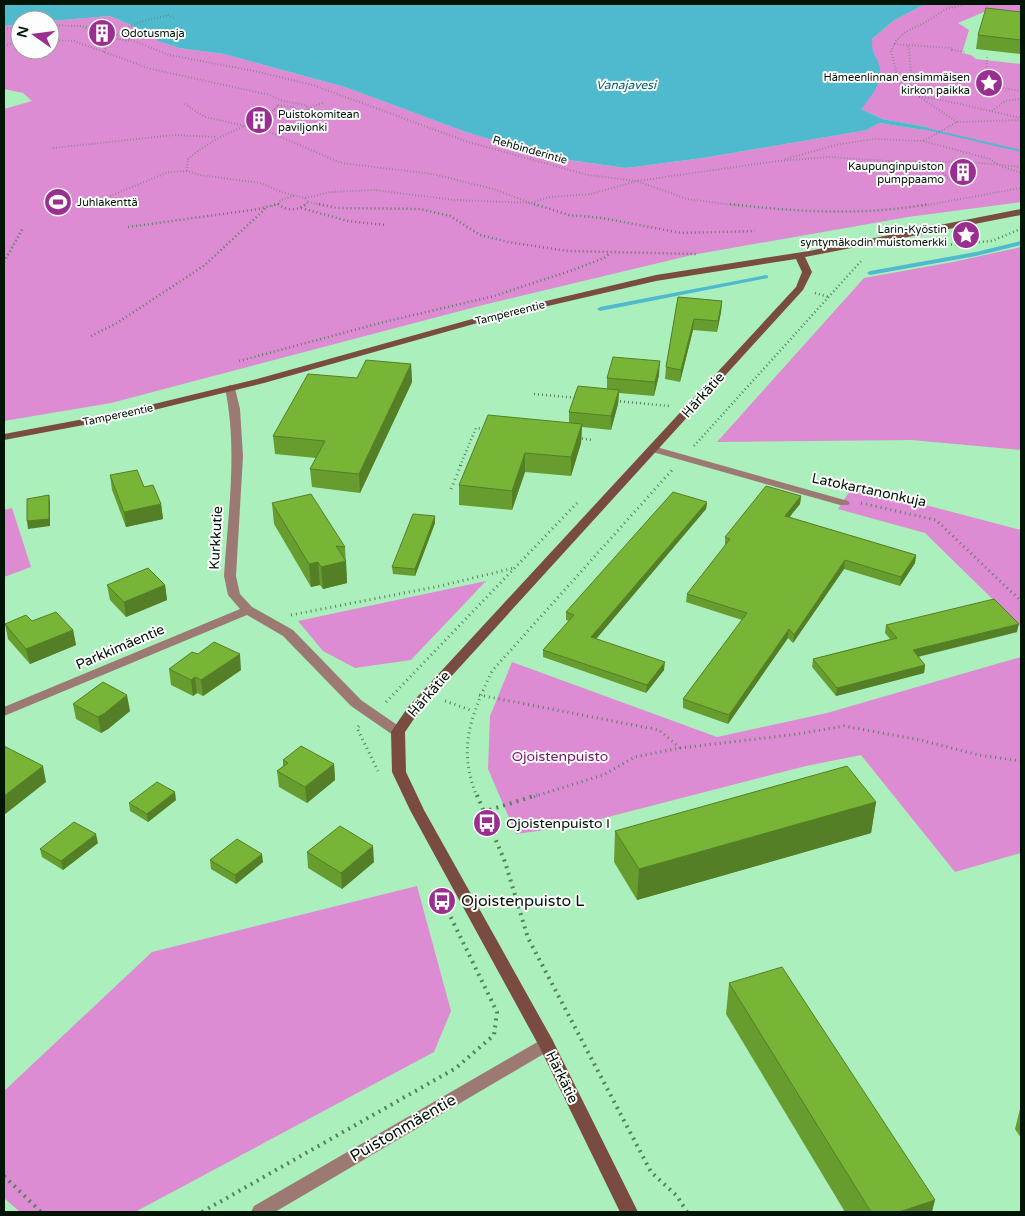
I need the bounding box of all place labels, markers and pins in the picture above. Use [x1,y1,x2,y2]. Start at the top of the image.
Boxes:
building icon: Odotusmaja [87,18,117,48]
place label: Odotusmaja [121,27,185,40]
place icon: Hämeenlinnan ensimmäisen kirkon paikka [974,68,1004,98]
place label: Hämeenlinnan ensimmäisen kirkon paikka [823,71,970,97]
building icon: Puistokomitean paviljonki [244,105,274,135]
place label: Puistokomitean paviljonki [278,108,359,134]
building icon: Kaupunginpuiston pumppaamo [948,157,978,187]
place label: Kaupunginpuiston pumppaamo [848,160,944,186]
sports icon: Juhlakenttä [43,187,73,217]
place label: Juhlakenttä [77,196,138,209]
place icon: Larin-Kyöstin syntymäkodin muistomerkki [951,220,981,250]
place label: Larin-Kyöstin syntymäkodin muistomerkki [800,223,947,249]
bus stop icon: Ojoistenpuisto I [472,808,502,838]
place label: Ojoistenpuisto I [506,815,610,832]
bus stop icon: Ojoistenpuisto L [427,886,457,916]
place label: Ojoistenpuisto L [461,891,585,911]

